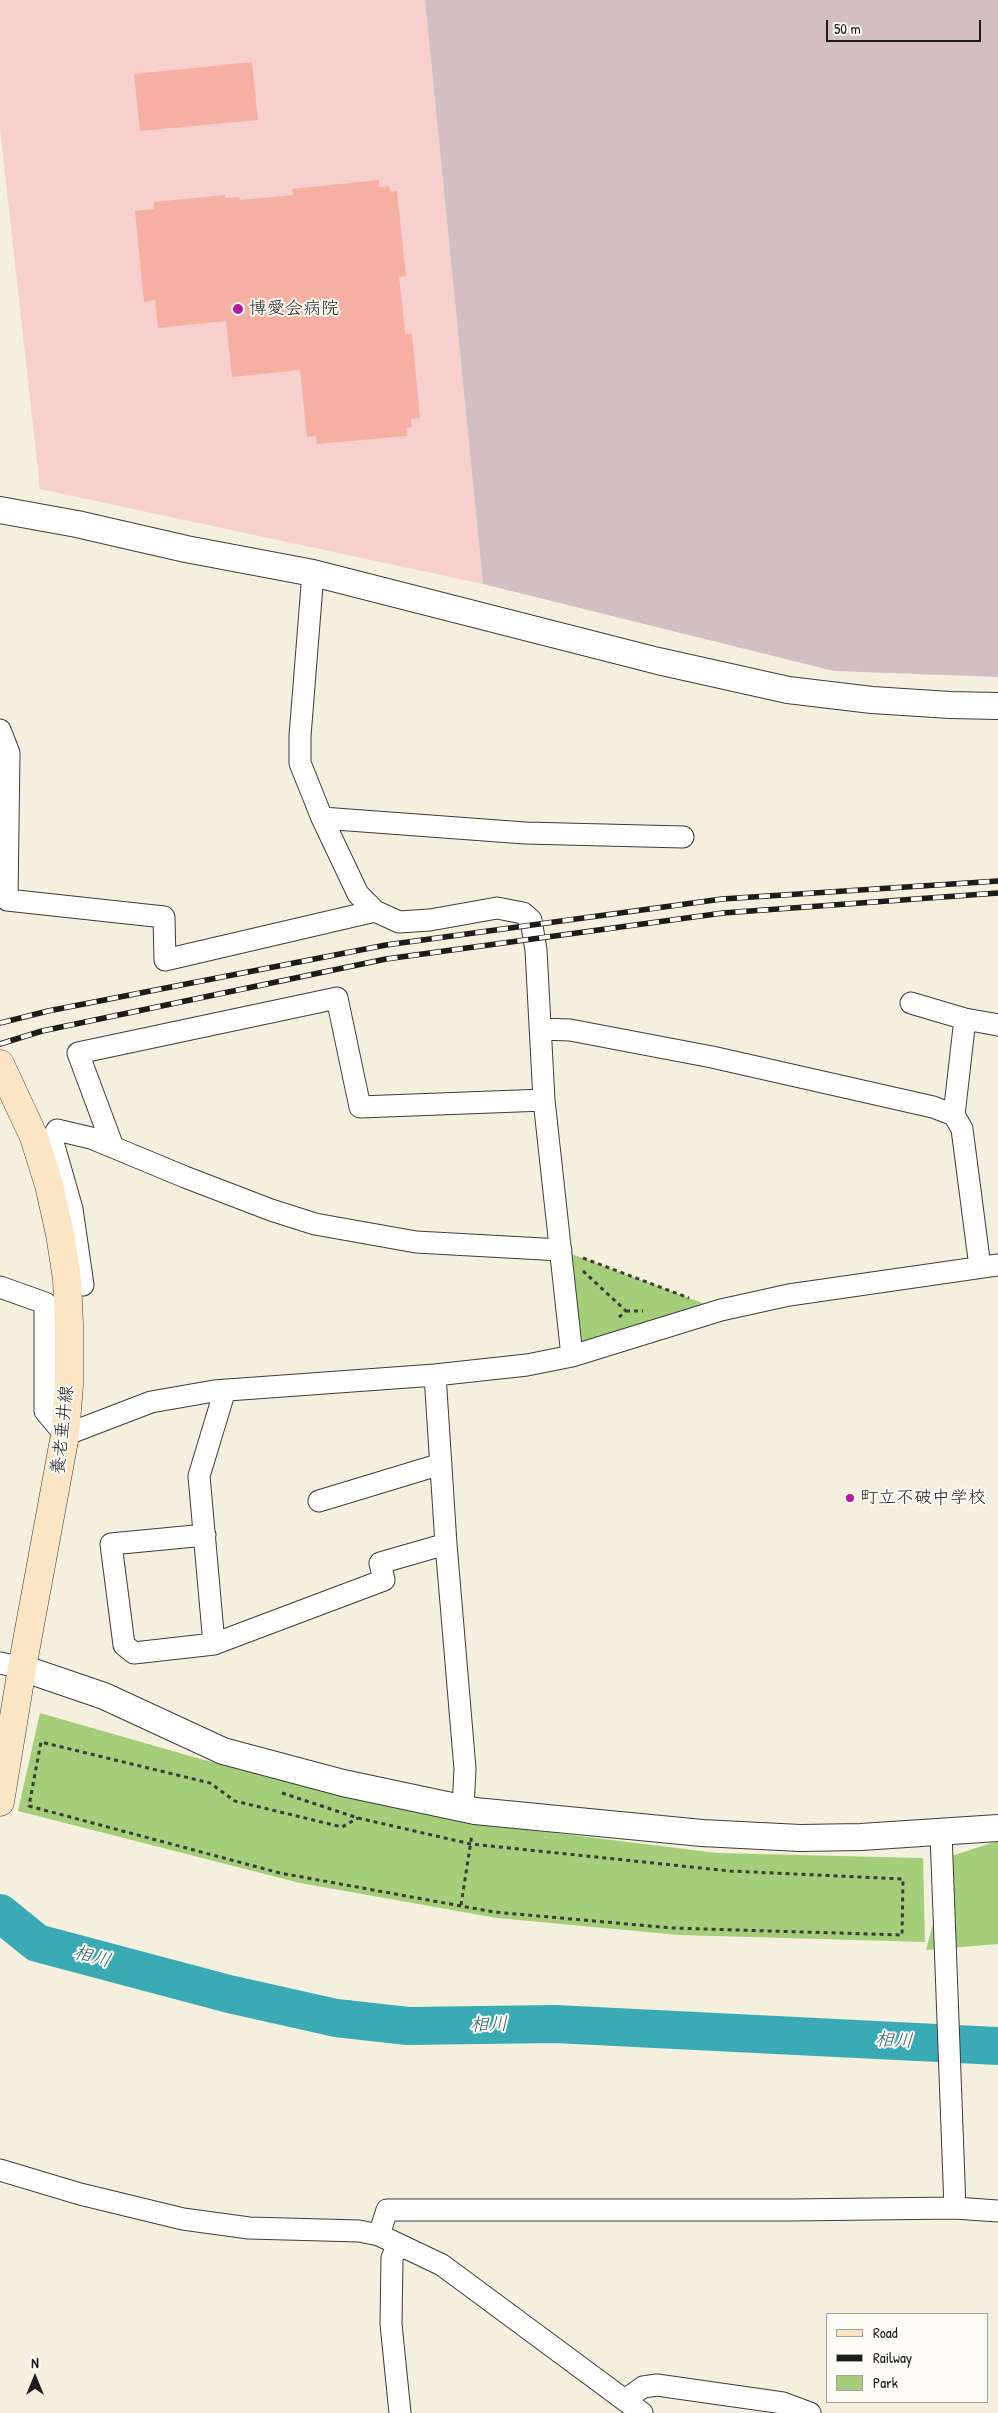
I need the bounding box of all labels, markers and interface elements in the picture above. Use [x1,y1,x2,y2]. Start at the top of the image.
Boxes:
scale bar [828,10,983,42]
text: 50 m [834,18,861,39]
place label: 博愛会病院 [249,298,339,320]
marker: 博愛会病院 [231,302,245,316]
street label: 養老垂井線 [48,1384,78,1476]
place label: 町立不破中学校 [860,1487,986,1509]
marker: 町立不破中学校 [844,1492,856,1504]
water label: 相川 [71,1941,113,1973]
water label: 相川 [470,2013,508,2037]
water label: 相川 [874,2029,914,2053]
legend [826,2313,988,2403]
text: Road [873,2322,898,2343]
text: Railway [873,2347,912,2368]
north arrow [10,2353,60,2403]
text: N [31,2353,39,2372]
text: Park [873,2372,898,2393]

